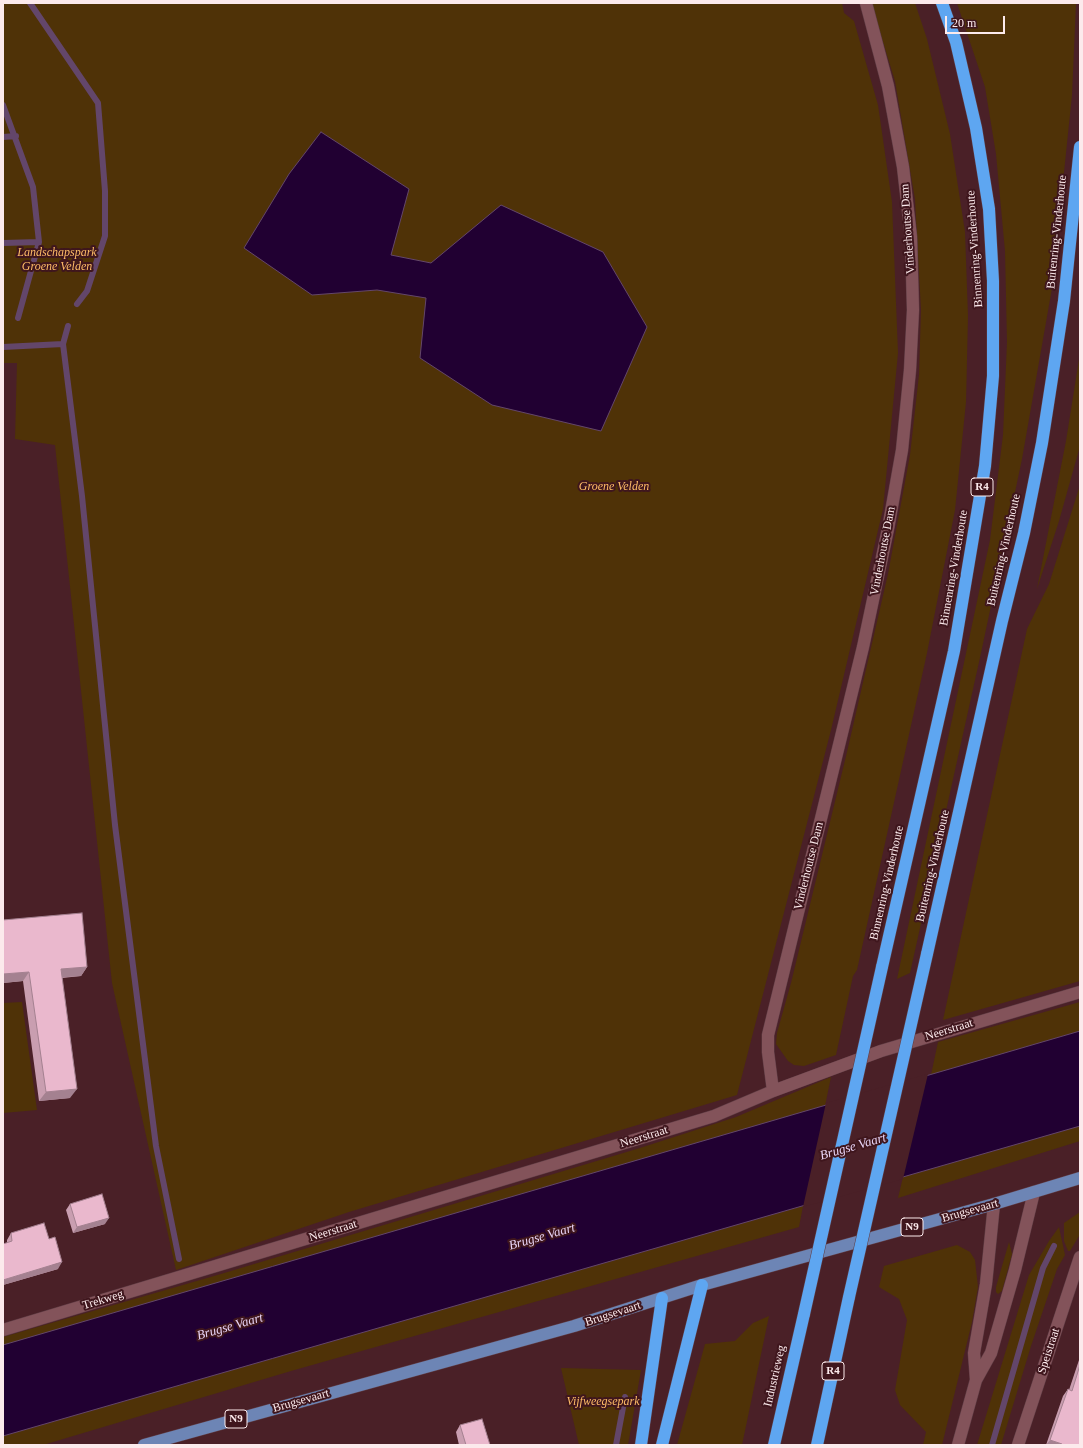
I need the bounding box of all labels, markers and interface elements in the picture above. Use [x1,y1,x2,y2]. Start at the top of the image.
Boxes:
scale bar [947,8,1007,34]
text: 20 m [952,16,976,30]
street label: Buitenring-Vinderhoute [1044,174,1070,290]
street label: Vinderhoutse Dam [898,183,918,275]
street label: Binnenring-Vinderhoute [964,190,986,308]
park label: Landschapspark Groene Velden [17,246,97,274]
road number: R4 [971,478,993,496]
park label: Groene Velden [579,480,649,494]
street label: Buitenring-Vinderhoute [984,493,1024,607]
street label: Vinderhoutse Dam [867,505,899,597]
street label: Binnenring-Vinderhoute [937,509,971,627]
street label: Buitenring-Vinderhoute [913,809,953,923]
street label: Vinderhoutse Dam [791,820,827,912]
street label: Binnenring-Vinderhoute [867,824,907,942]
street label: Neerstraat [923,1016,975,1044]
street label: Neerstraat [618,1123,670,1151]
water label: Brugse Vaart [818,1130,888,1164]
street label: Brugsevaart [940,1196,1000,1226]
street label: Neerstraat [307,1217,359,1245]
road number: N9 [901,1218,923,1236]
water label: Brugse Vaart [507,1220,577,1254]
street label: Trekweg [81,1287,125,1313]
street label: Brugsevaart [583,1298,643,1330]
water label: Brugse Vaart [195,1310,265,1344]
street label: Speistraat [1035,1326,1063,1376]
street label: Industrieweg [761,1344,789,1408]
road number: R4 [822,1362,844,1380]
street label: Brugsevaart [271,1386,331,1416]
park label: Vijfweegsepark [566,1395,640,1409]
road number: N9 [225,1410,247,1428]

